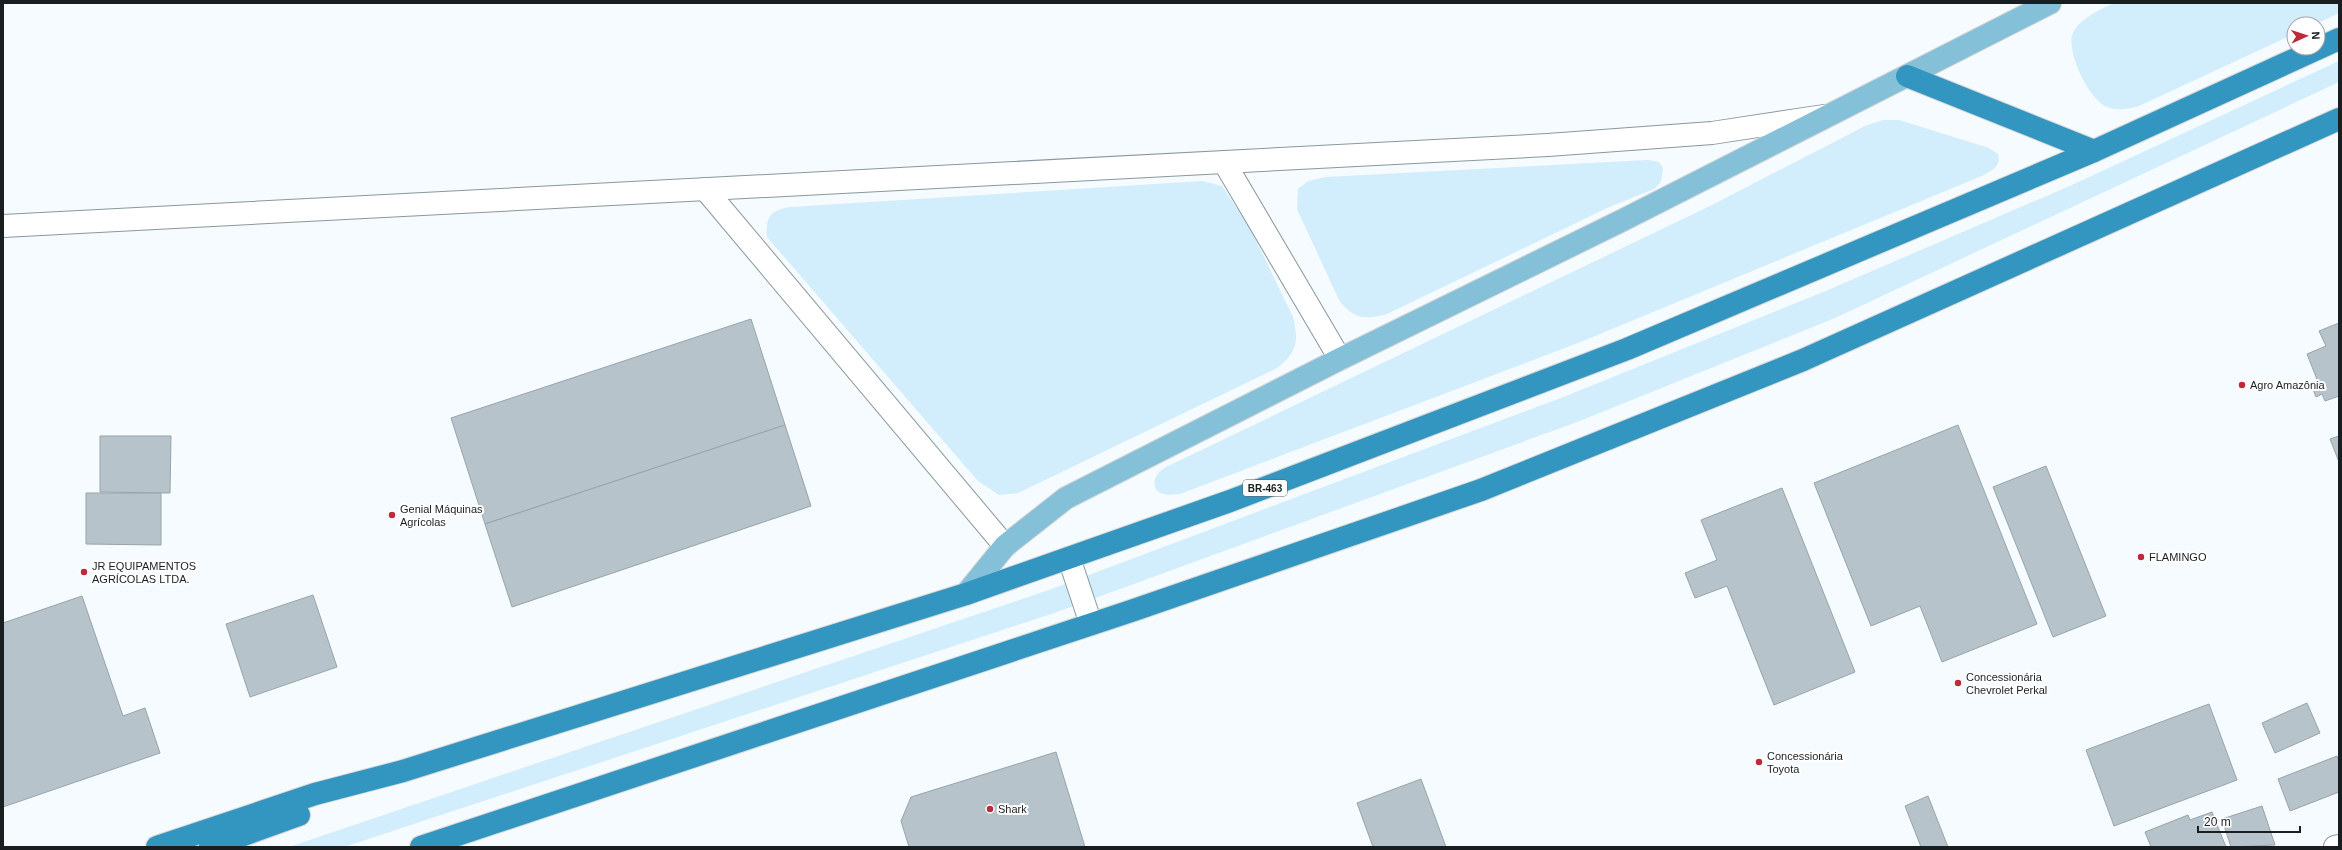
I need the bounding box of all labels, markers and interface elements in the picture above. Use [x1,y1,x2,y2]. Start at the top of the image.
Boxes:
north arrow [2286,16,2326,56]
text: N [2310,31,2322,40]
place label: Agro Amazônia [2250,379,2325,391]
marker: Agro Amazônia [2237,380,2247,390]
road number: BR-463 [1243,480,1287,496]
place label: Genial Máquinas Agrícolas [400,503,483,528]
marker: Genial Máquinas Agrícolas [387,510,397,520]
place label: FLAMINGO [2149,551,2207,563]
marker: FLAMINGO [2136,552,2146,562]
place label: JR EQUIPAMENTOS AGRÍCOLAS LTDA. [92,560,196,585]
marker: JR EQUIPAMENTOS AGRÍCOLAS LTDA. [79,567,89,577]
place label: Concessionária Chevrolet Perkal [1966,671,2047,696]
marker: Concessionária Chevrolet Perkal [1953,678,1963,688]
place label: Concessionária Toyota [1767,750,1844,775]
marker: Concessionária Toyota [1754,757,1764,767]
place label: Shark [998,803,1027,815]
marker: Shark [985,804,995,814]
scale bar [2198,808,2300,834]
text: 20 m [2204,815,2231,829]

